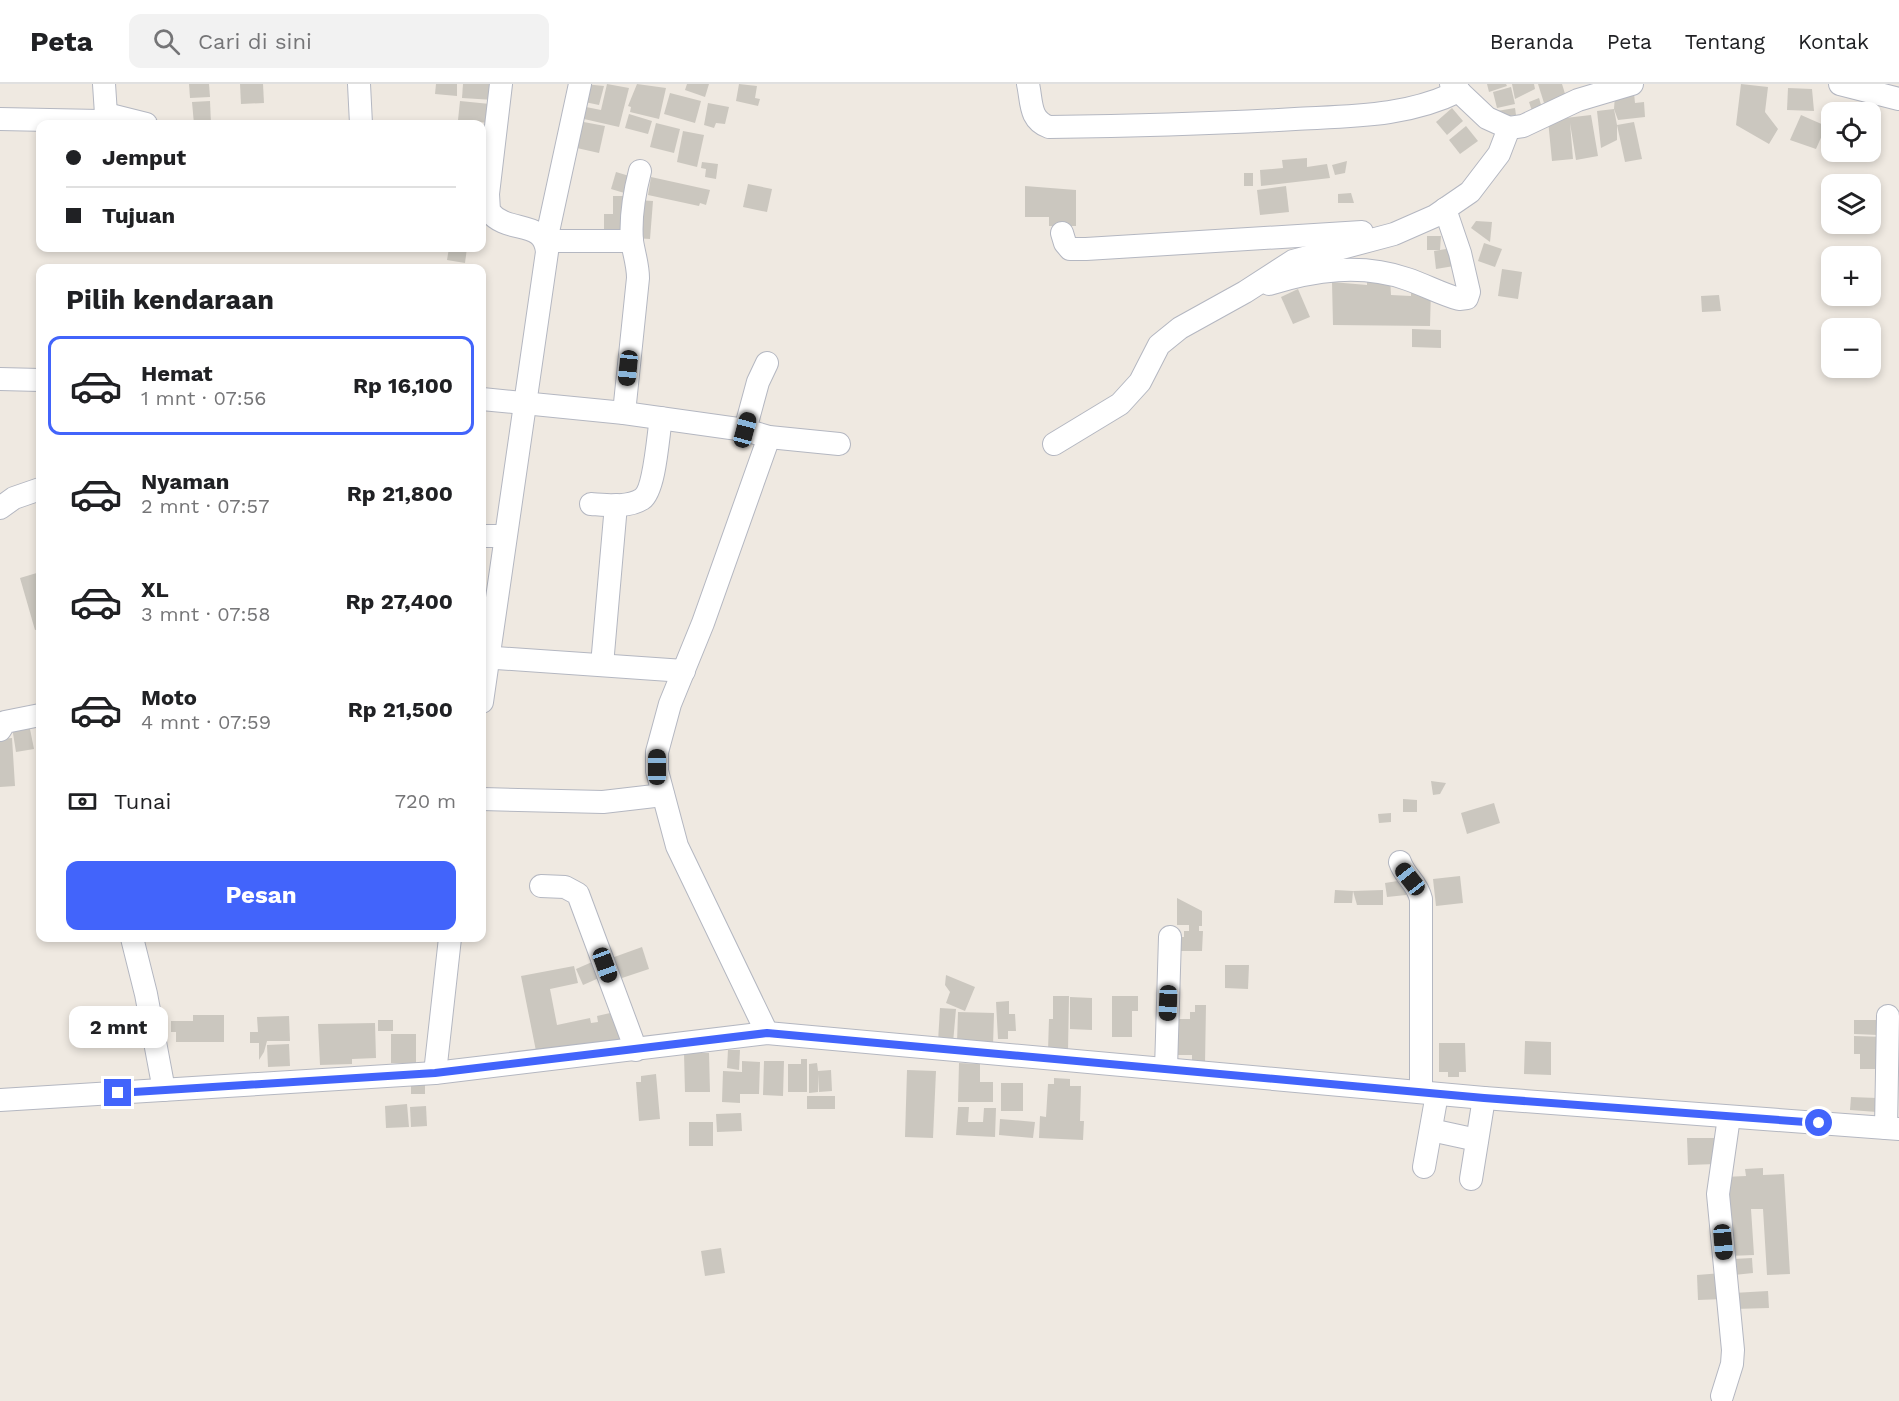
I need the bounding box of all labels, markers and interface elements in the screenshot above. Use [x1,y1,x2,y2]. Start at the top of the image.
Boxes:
search box [129,14,549,68]
text: Peta [30,25,93,58]
icon: search [150,25,183,58]
text: Cari di sini [198,29,312,54]
text: Beranda [1490,29,1574,54]
text: Peta [1607,29,1652,54]
text: Tentang [1685,29,1765,54]
text: Kontak [1798,29,1869,54]
map controls [1821,102,1881,378]
button: locate [1821,102,1881,162]
text: Jemput [102,145,186,170]
button: layers [1821,174,1881,234]
text: Tujuan [102,203,175,228]
button: + [1821,246,1881,306]
text: Pilih kendaraan [66,284,274,316]
button: − [1821,318,1881,378]
car [617,349,639,387]
icon: car [69,359,123,413]
text: Hemat [141,361,213,386]
text: Rp 16,100 [353,373,453,398]
text: 1 mnt · 07:56 [141,386,266,410]
car [732,410,758,450]
icon: car [69,467,123,521]
text: Nyaman [141,469,229,494]
text: Rp 21,800 [347,481,453,506]
text: 2 mnt · 07:57 [141,494,269,518]
icon: car [69,575,123,629]
text: XL [141,577,169,602]
text: Rp 27,400 [345,589,453,614]
text: 3 mnt · 07:58 [141,602,270,626]
icon: car [69,683,123,737]
text: Moto [141,685,197,710]
text: Rp 21,500 [348,697,453,722]
text: 4 mnt · 07:59 [141,710,271,734]
car [648,749,666,785]
icon: cash [66,785,99,818]
text: Tunai [114,789,171,814]
text: 720 m [395,789,456,813]
car [1392,859,1428,899]
button: Pesan [66,861,456,930]
car [590,945,620,985]
car [1158,985,1178,1021]
callout: 2 mnt [68,1006,168,1048]
text: 2 mnt [90,1015,147,1039]
route end [104,1079,131,1106]
route start [1805,1109,1832,1136]
car [1712,1223,1734,1261]

